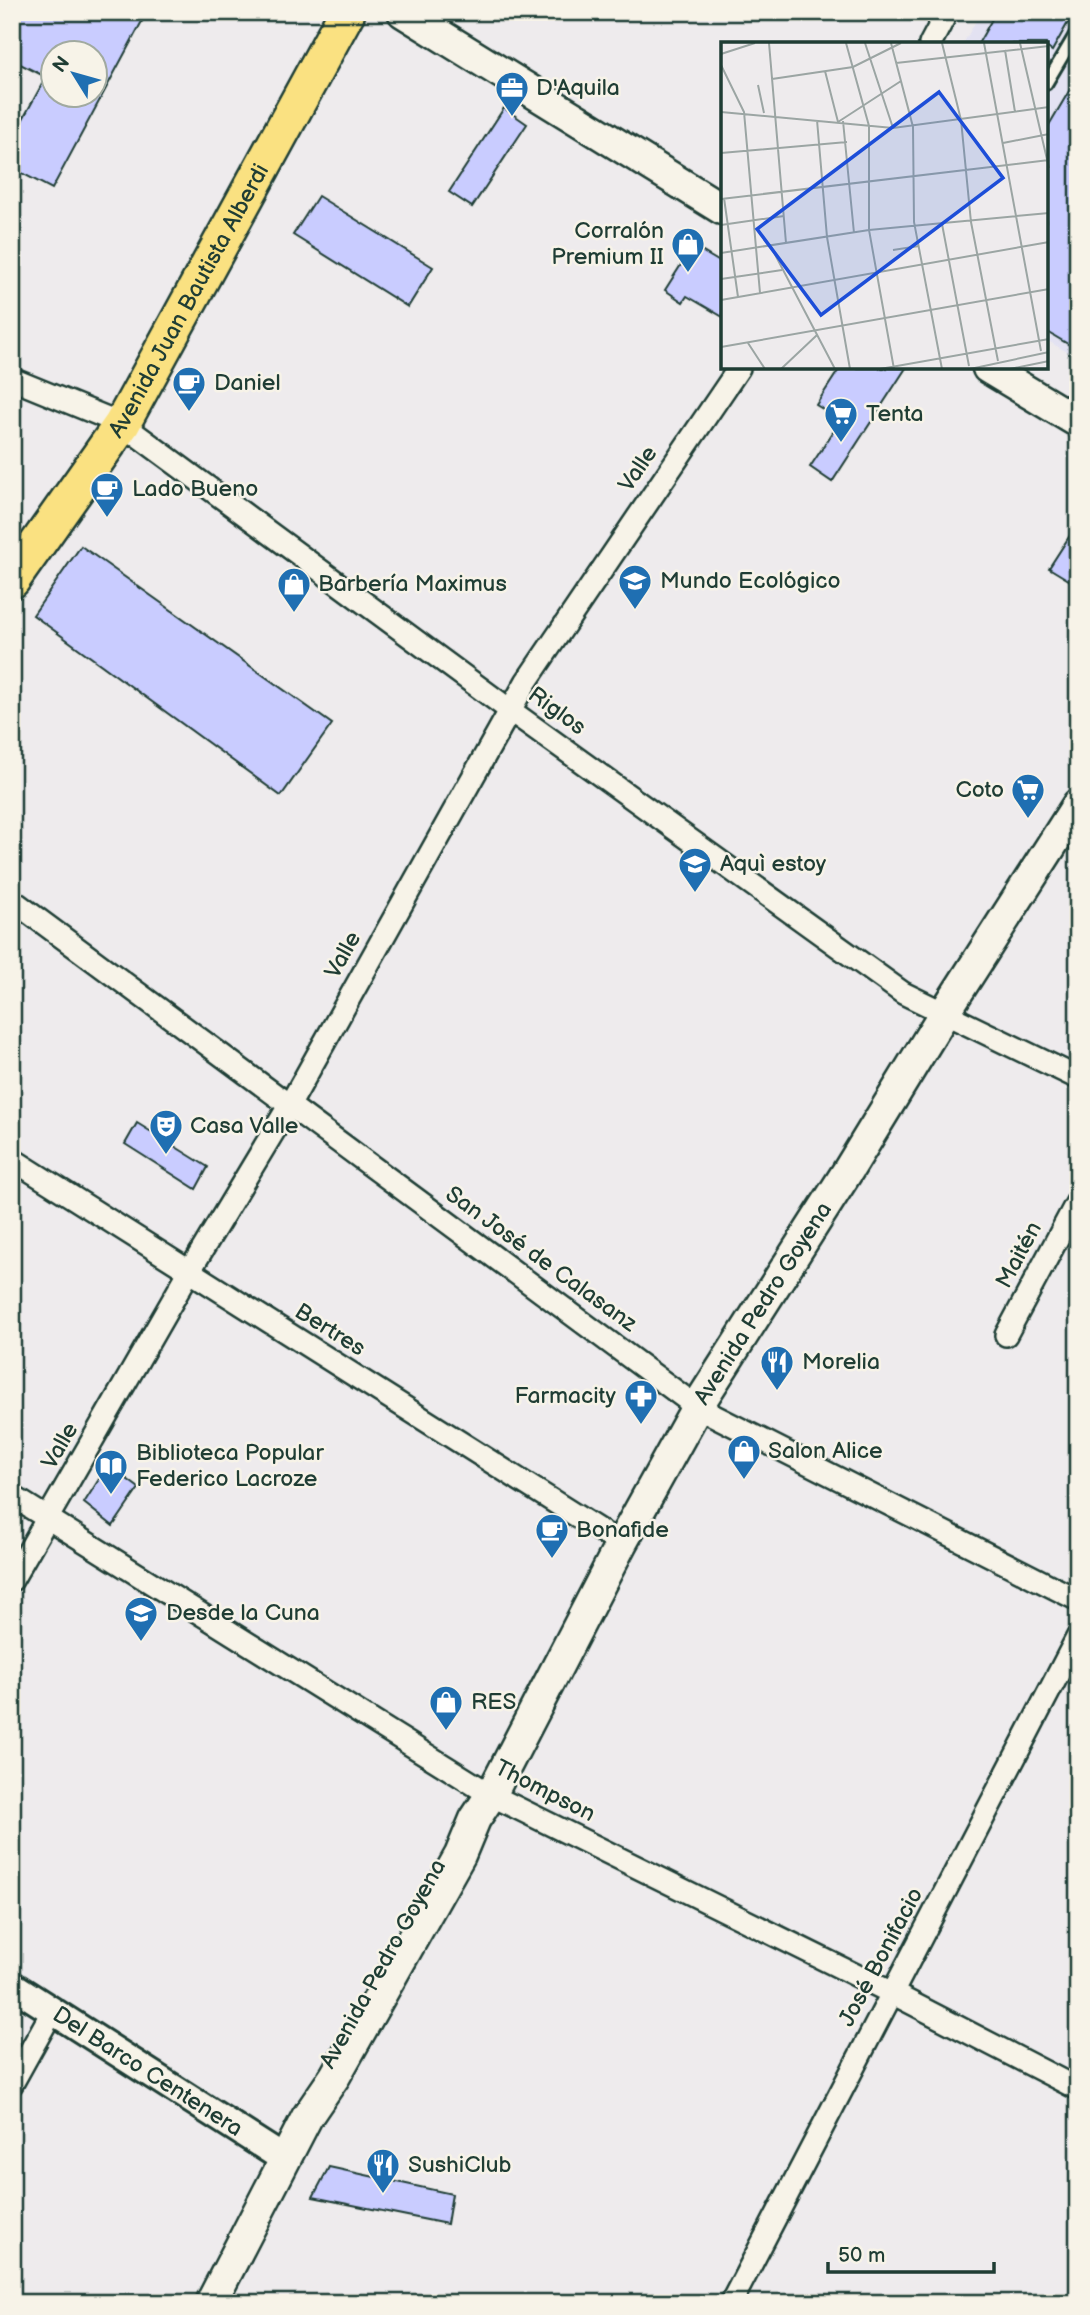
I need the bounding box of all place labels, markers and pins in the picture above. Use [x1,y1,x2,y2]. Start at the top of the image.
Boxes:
office icon: D'Aquila [493,69,531,118]
place label: D'Aquila [536,74,620,102]
place label: Corralón Premium II [551,217,664,271]
shop icon: Corralón Premium II [669,225,707,274]
cafe icon: Daniel [170,364,208,413]
place label: Daniel [214,369,281,397]
supermarket icon: Tenta [822,395,860,444]
place label: Tenta [866,400,923,428]
cafe icon: Lado Bueno [88,470,126,519]
place label: Lado Bueno [132,475,258,503]
school or university icon: Mundo Ecológico [616,562,654,611]
shop icon: Barbería Maximus [275,565,313,614]
place label: Mundo Ecológico [660,567,841,595]
place label: Barbería Maximus [318,570,507,598]
supermarket icon: Coto [1009,771,1047,820]
place label: Coto [955,776,1004,804]
school or university icon: Aquì estoy [676,845,714,894]
place label: Aquì estoy [720,850,827,878]
theatre icon: Casa Valle [147,1107,185,1156]
place label: Casa Valle [190,1112,298,1140]
restaurant icon: Morelia [758,1343,796,1392]
place label: Morelia [802,1348,880,1376]
pharmacy icon: Farmacity [622,1377,660,1426]
place label: Farmacity [515,1382,617,1410]
shop icon: Salon Alice [725,1432,763,1481]
place label: Salon Alice [768,1437,883,1465]
place label: Biblioteca Popular Federico Lacroze [136,1439,324,1493]
library icon: Biblioteca Popular Federico Lacroze [92,1447,130,1496]
cafe icon: Bonafide [533,1511,571,1560]
place label: Bonafide [576,1516,669,1544]
school or university icon: Desde la Cuna [122,1594,160,1643]
place label: Desde la Cuna [166,1599,320,1627]
shop icon: RES [427,1683,465,1732]
place label: RES [471,1688,516,1716]
restaurant icon: SushiClub [364,2146,402,2195]
place label: SushiClub [408,2151,512,2179]

